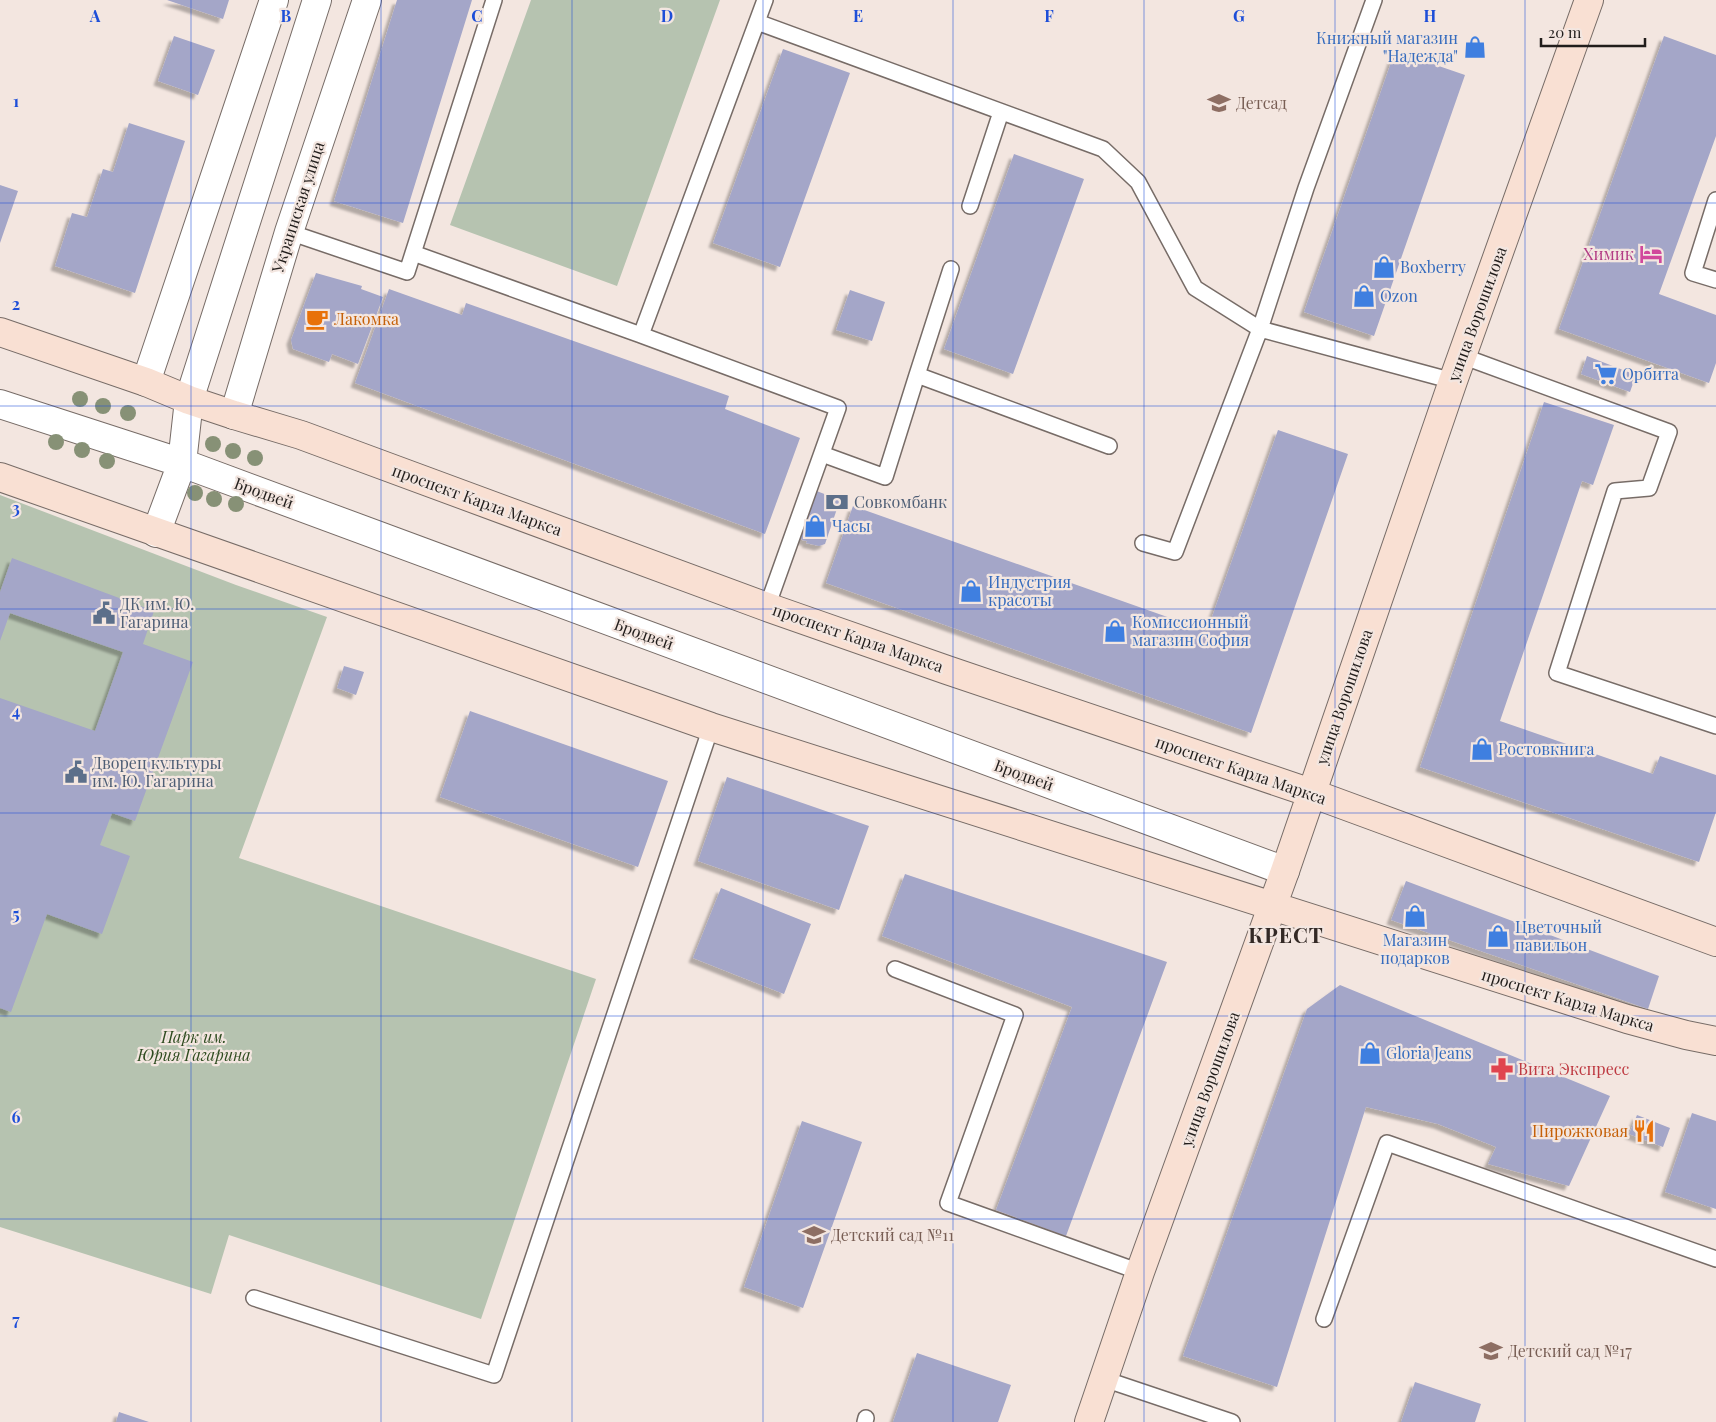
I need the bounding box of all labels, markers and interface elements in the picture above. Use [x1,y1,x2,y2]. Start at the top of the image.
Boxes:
text: A [89,5,101,26]
text: B [281,5,292,26]
text: C [471,5,483,26]
text: D [661,5,673,26]
text: E [853,5,863,26]
text: F [1044,5,1054,26]
text: G [1233,5,1245,26]
text: H [1424,5,1437,26]
scale bar [1541,15,1645,47]
text: 20 m [1548,22,1582,42]
place label: Книжный магазин "Надежда" [1316,27,1458,66]
shop icon: Книжный магазин "Надежда" [1462,34,1488,60]
text: 1 [13,90,19,111]
school or university icon: Детсад [1206,90,1232,116]
place label: Детсад [1236,92,1288,113]
street label: Украинская улица [266,139,329,276]
hotel icon: Химик [1638,241,1664,267]
street label: улица Ворошилова [1442,243,1511,385]
place label: Химик [1583,243,1634,264]
shop icon: Boxberry [1371,254,1397,280]
place label: Boxberry [1400,256,1466,277]
shop icon: Ozon [1351,283,1377,309]
place label: Ozon [1380,285,1418,306]
text: 2 [12,293,20,314]
cafe icon: Лакомка [304,306,330,332]
place label: Лакомка [333,308,399,329]
supermarket icon: Орбита [1593,361,1619,387]
place label: Орбита [1622,363,1679,384]
street label: проспект Карла Маркса [389,459,565,540]
street label: Бродвей [232,472,297,513]
bank icon: Совкомбанк [824,489,850,515]
place label: Совкомбанк [854,491,947,512]
text: 3 [12,497,20,518]
shop icon: Часы [802,513,828,539]
place label: Часы [832,515,871,536]
place label: Индустрия красоты [988,571,1071,610]
shop icon: Индустрия красоты [958,578,984,604]
place label: ДК им. Ю. Гагарина [120,593,194,632]
street label: проспект Карла Маркса [770,598,946,677]
public building icon: ДК им. Ю. Гагарина [91,600,117,626]
place label: Комиссионный магазин София [1132,611,1250,650]
street label: Бродвей [612,613,677,654]
shop icon: Комиссионный магазин София [1102,618,1128,644]
street label: улица Ворошилова [1310,626,1377,768]
text: 4 [12,700,20,721]
street label: проспект Карла Маркса [1153,730,1329,809]
shop icon: Ростовкнига [1469,736,1495,762]
place label: Ростовкнига [1498,738,1594,759]
place label: Дворец культуры им. Ю. Гагарина [92,752,222,791]
street label: Бродвей [992,754,1057,795]
public building icon: Дворец культуры им. Ю. Гагарина [63,759,89,785]
text: 5 [12,903,20,924]
shop icon: Магазин подарков [1402,903,1428,929]
place label: Цветочный павильон [1515,916,1602,955]
district label: КРЕСТ [1248,920,1324,948]
shop icon: Цветочный павильон [1485,923,1511,949]
place label: Магазин подарков [1380,929,1450,968]
street label: проспект Карла Маркса [1479,963,1657,1036]
street label: улица Ворошилова [1175,1008,1244,1150]
park label: Парк им. Юрия Гагарина [136,1026,251,1065]
shop icon: Gloria Jeans [1357,1040,1383,1066]
place label: Gloria Jeans [1386,1042,1472,1063]
pharmacy icon: Вита Экспресс [1489,1056,1515,1082]
place label: Вита Экспресс [1518,1058,1630,1079]
text: 6 [12,1106,21,1127]
restaurant icon: Пирожковая [1631,1118,1657,1144]
place label: Пирожковая [1532,1120,1628,1141]
school or university icon: Детский сад №11 [801,1222,827,1248]
place label: Детский сад №11 [831,1224,954,1245]
text: 7 [12,1309,20,1330]
school or university icon: Детский сад №17 [1478,1338,1504,1364]
place label: Детский сад №17 [1508,1340,1632,1361]

